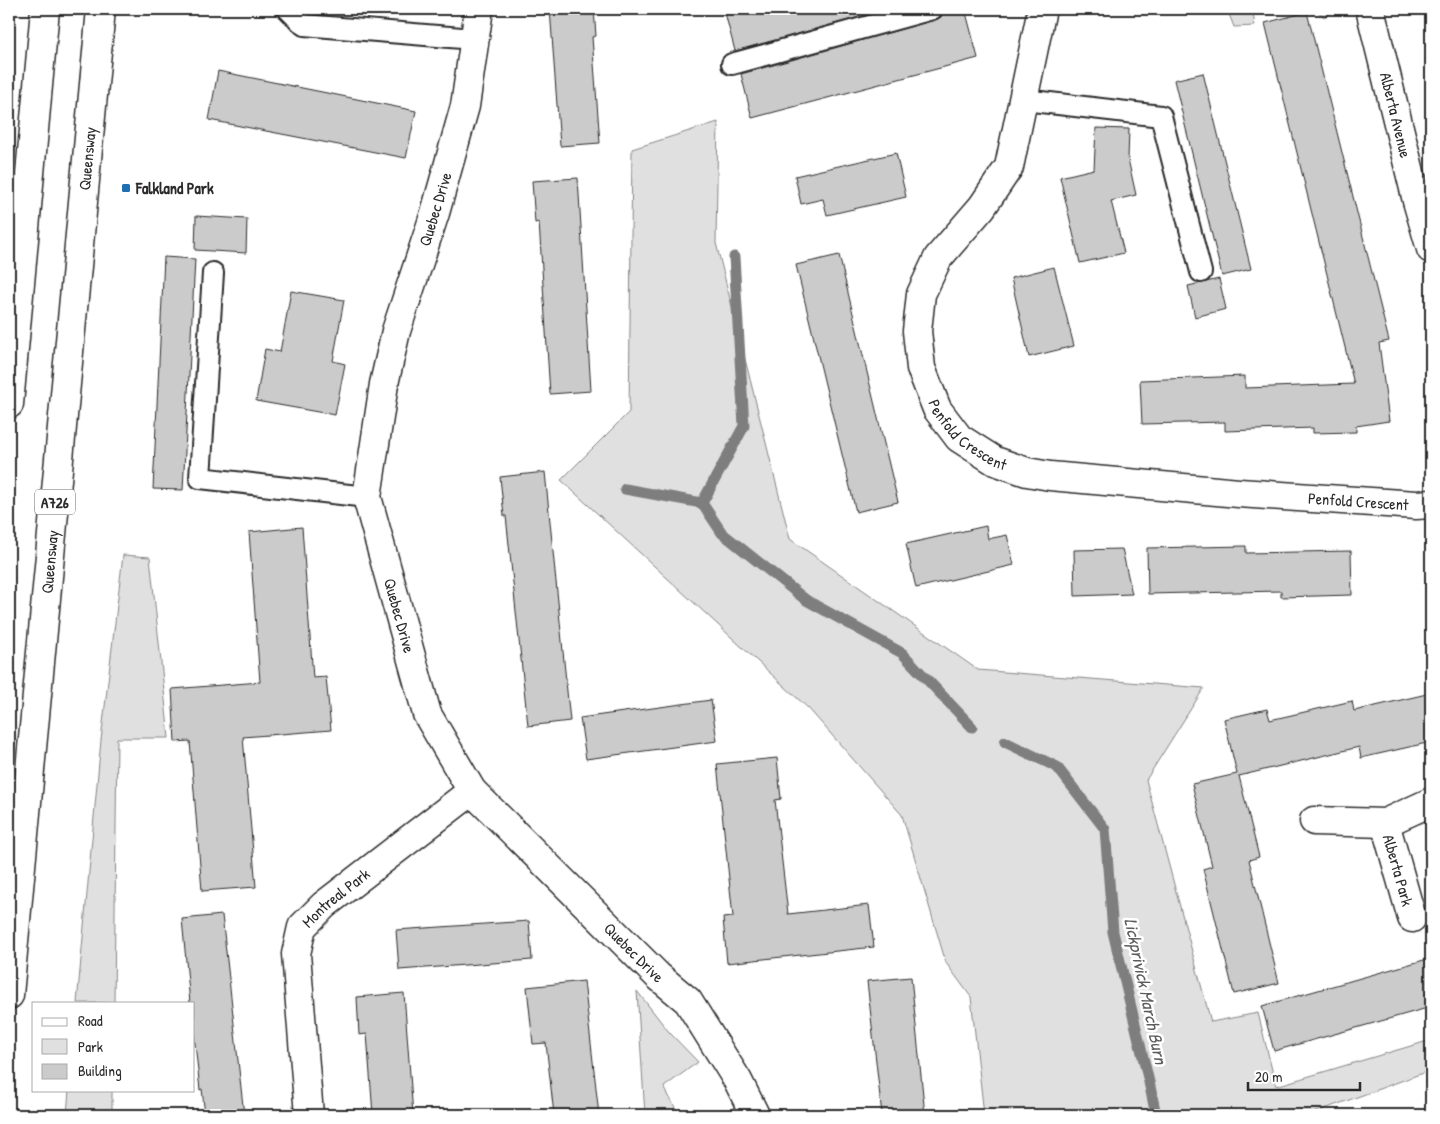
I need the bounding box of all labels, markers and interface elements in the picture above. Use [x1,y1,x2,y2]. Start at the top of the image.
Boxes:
street label: Alberta Avenue [1375,70,1417,161]
street label: Queensway [73,126,101,191]
street label: Quebec Drive [413,169,457,249]
place label: Falkland Park [135,177,214,199]
marker: Falkland Park [120,182,132,194]
street label: Penfold Crescent [923,396,1010,475]
street label: Penfold Crescent [1307,487,1410,516]
road number: A726 [35,490,75,514]
street label: Queensway [36,529,63,595]
street label: Quebec Drive [379,576,421,656]
street label: Alberta Park [1378,832,1419,909]
street label: Montreal Park [297,863,374,932]
water label: Lickprivick March Burn [1118,916,1174,1068]
street label: Quebec Drive [599,918,669,988]
legend [32,1002,195,1092]
text: Road [78,1010,103,1031]
text: Park [78,1036,103,1057]
scale bar [1248,1059,1360,1091]
text: Building [78,1060,122,1081]
text: 20 m [1255,1066,1282,1087]

